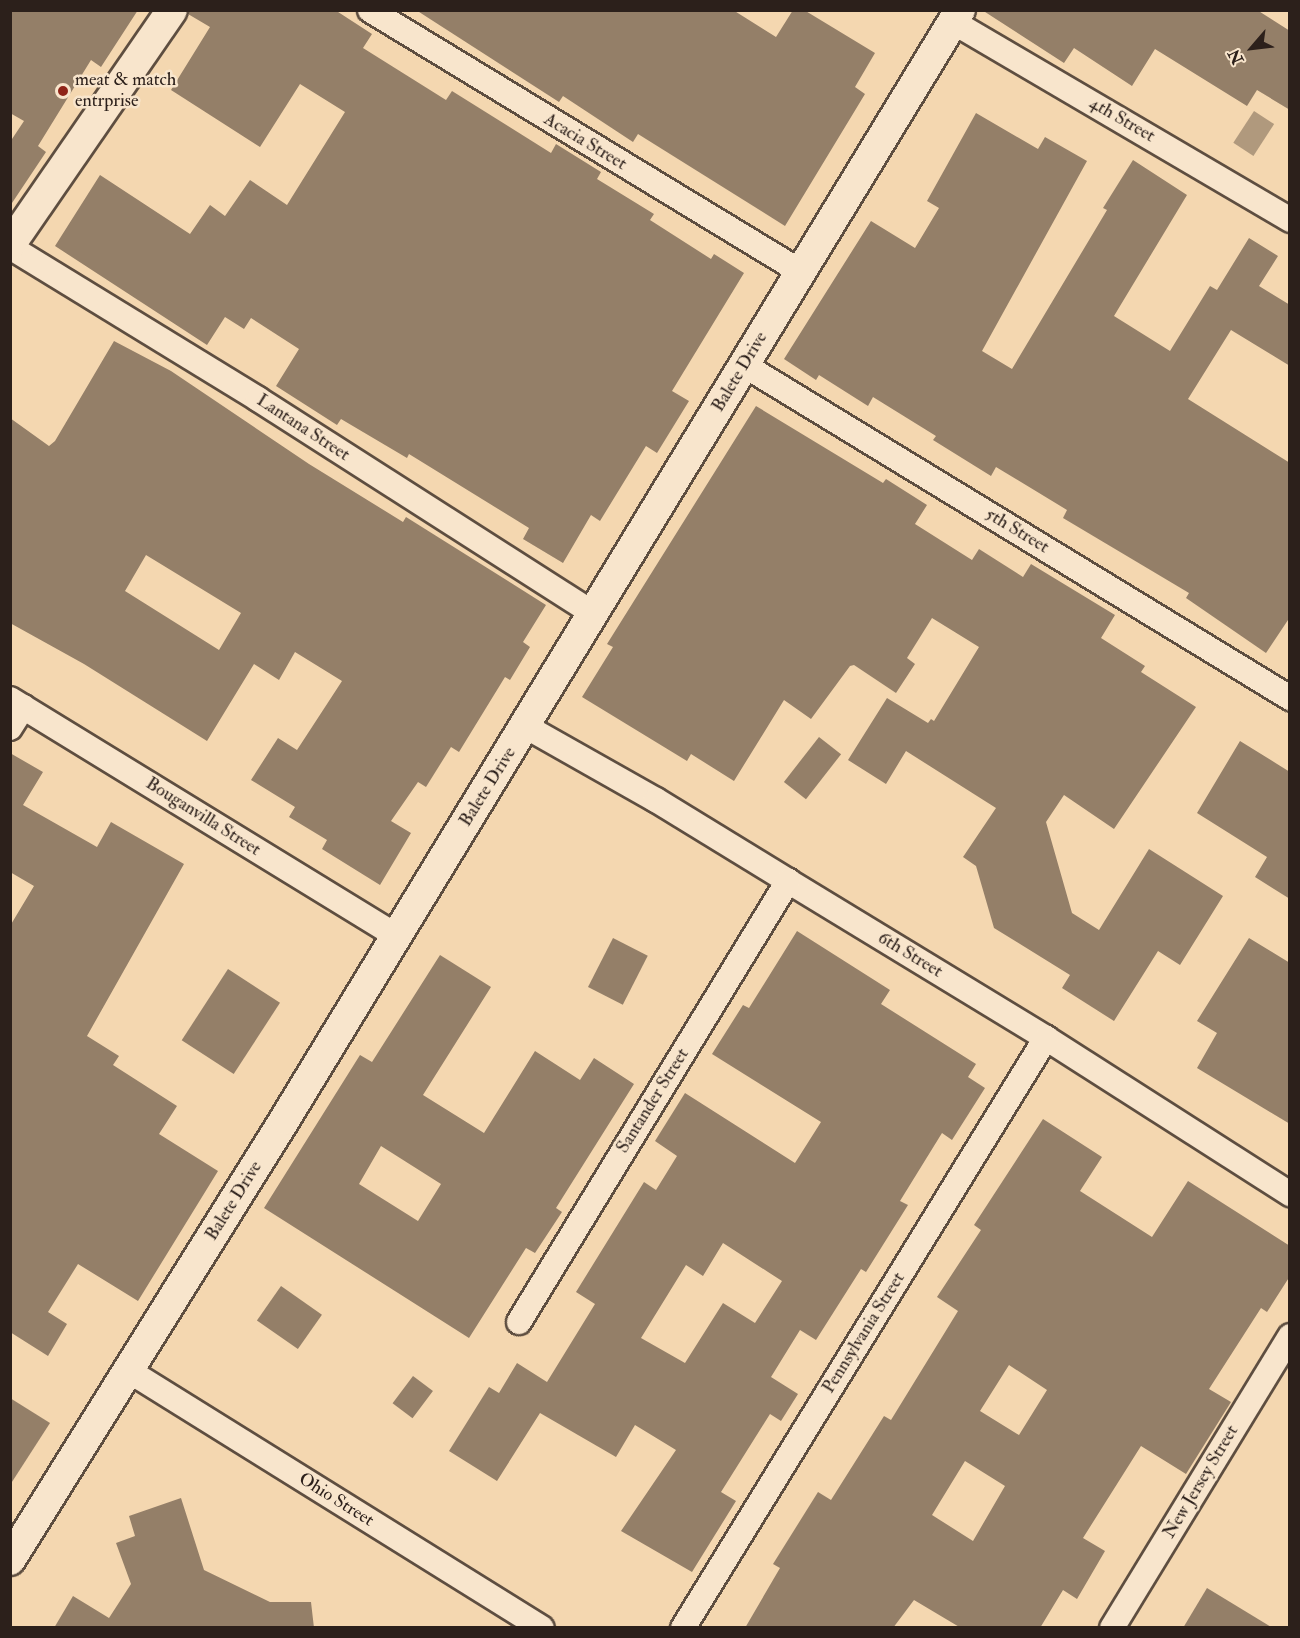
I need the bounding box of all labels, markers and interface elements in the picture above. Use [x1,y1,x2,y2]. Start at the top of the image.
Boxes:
north arrow [1222,18,1282,78]
text: N [1224,45,1248,67]
place label: meat & match entrprise [75,70,176,112]
marker: meat & match entrprise [56,84,70,98]
street label: 4th Street [1085,93,1159,147]
street label: Acacia Street [540,109,630,175]
street label: Balete Drive [708,328,772,416]
street label: Lantana Street [252,390,354,466]
street label: 5th Street [981,504,1053,558]
street label: Balete Drive [455,743,521,831]
street label: Bouganvilla Street [142,773,264,861]
street label: 6th Street [874,927,946,983]
street label: Santander Street [612,1045,694,1157]
street label: Balete Drive [201,1157,267,1245]
street label: Pennsylvania Street [818,1269,910,1397]
street label: New Jersey Street [1159,1422,1243,1542]
street label: Ohio Street [294,1468,378,1532]

